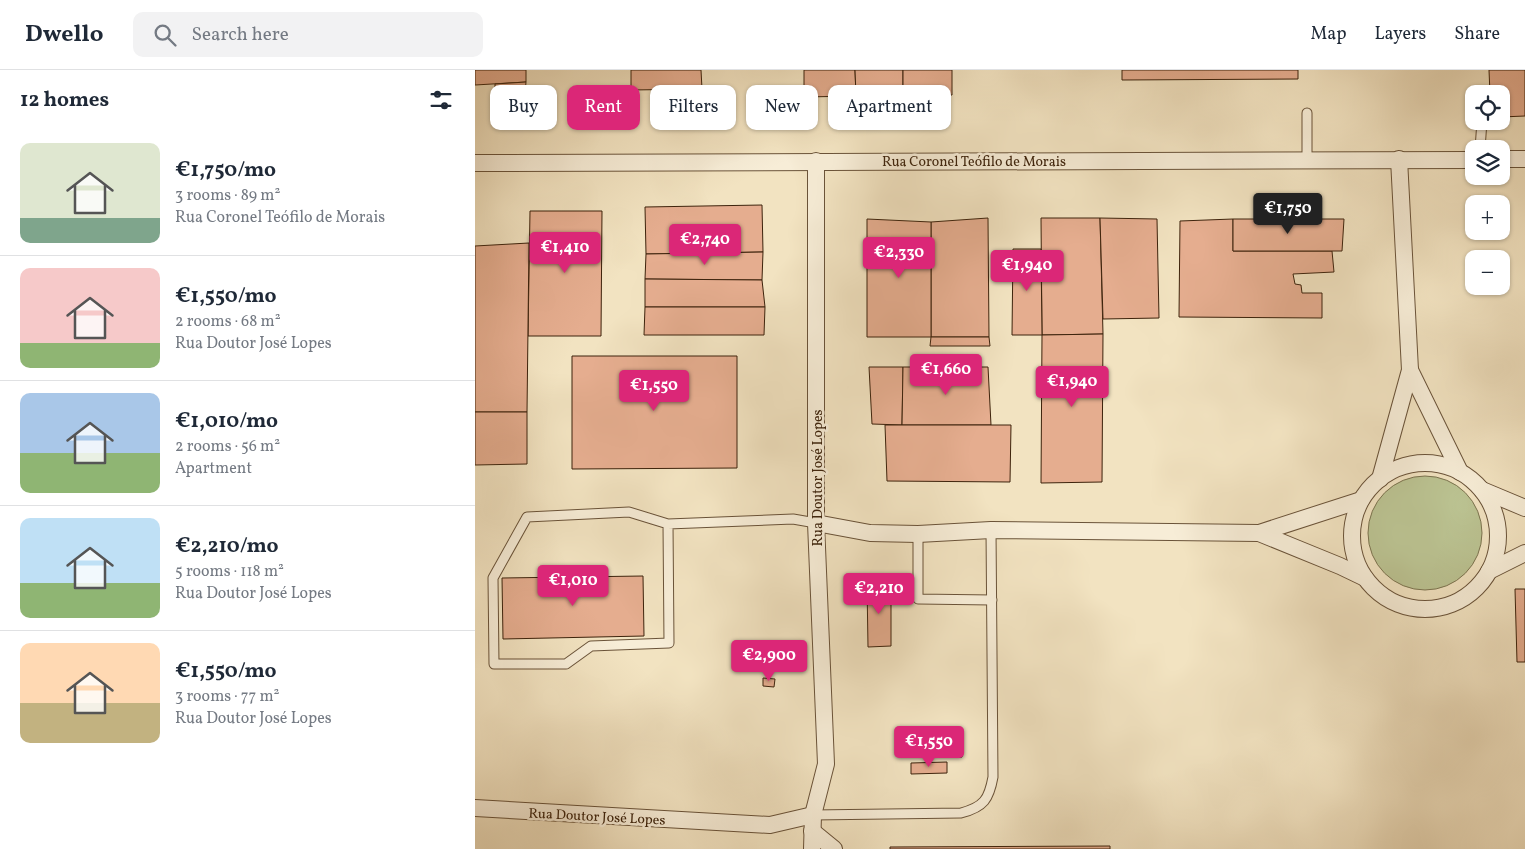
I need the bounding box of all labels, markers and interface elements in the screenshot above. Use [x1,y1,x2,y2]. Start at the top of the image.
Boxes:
search box [133,12,483,57]
text: Dwello [25,18,103,52]
icon: search [151,21,179,49]
text: Search here [191,22,289,48]
text: Map [1310,22,1346,47]
text: Layers [1374,22,1426,47]
text: Share [1454,22,1500,47]
chip: Buy [490,85,557,130]
chip: Rent [567,85,640,130]
chip: Filters [650,85,736,130]
chip: New [746,85,818,130]
chip: Apartment [828,85,951,130]
map controls [1465,85,1510,295]
button: locate [1465,85,1510,130]
text: 12 homes [20,86,109,115]
icon: filters [427,86,455,114]
button: layers [1465,140,1510,185]
street label: Rua Coronel Teófilo de Morais [882,153,1066,172]
text: €1,750/mo [175,156,276,185]
icon: home [60,163,120,223]
text: 3 rooms · 89 m² [175,185,280,207]
pin: €1,750 [1247,192,1329,235]
button: + [1465,195,1510,240]
text: €1,750 [1264,198,1312,220]
text: Rua Coronel Teófilo de Morais [175,207,385,229]
pin: €2,740 [664,224,746,266]
text: €2,740 [680,229,730,251]
pin: €1,410 [524,232,606,274]
pin: €2,330 [858,236,940,279]
text: €1,410 [541,237,589,259]
text: €2,330 [874,242,924,264]
pin: €1,940 [986,250,1068,292]
button: − [1465,250,1510,295]
text: €1,940 [1002,255,1052,277]
text: €1,550/mo [175,282,277,311]
icon: home [60,288,120,348]
text: 2 rooms · 68 m² [175,311,281,333]
text: Rua Doutor José Lopes [175,333,332,355]
pin: €1,660 [905,354,987,396]
text: €1,660 [921,359,971,381]
pin: €1,940 [1031,366,1113,408]
pin: €1,550 [613,370,695,412]
text: €1,940 [1047,371,1097,393]
text: €1,550 [630,375,678,397]
text: €1,010/mo [175,407,278,436]
street label: Rua Doutor José Lopes [809,409,828,547]
icon: home [60,413,120,473]
text: 2 rooms · 56 m² [175,436,280,458]
text: Apartment [175,458,252,480]
text: €2,210/mo [175,532,279,561]
icon: home [60,538,120,598]
text: 5 rooms · 118 m² [175,561,284,583]
pin: €1,010 [532,564,614,607]
text: €1,010 [549,570,598,592]
pin: €2,210 [838,572,920,615]
text: €2,210 [854,578,904,600]
text: Rua Doutor José Lopes [175,583,332,605]
pin: €2,900 [728,640,810,682]
text: €2,900 [742,645,796,667]
text: €1,550/mo [175,657,277,686]
icon: home [60,663,120,723]
text: 3 rooms · 77 m² [175,686,279,708]
text: Rua Doutor José Lopes [175,708,332,730]
pin: €1,550 [888,726,970,768]
text: €1,550 [905,731,953,753]
street label: Rua Doutor José Lopes [528,804,666,831]

